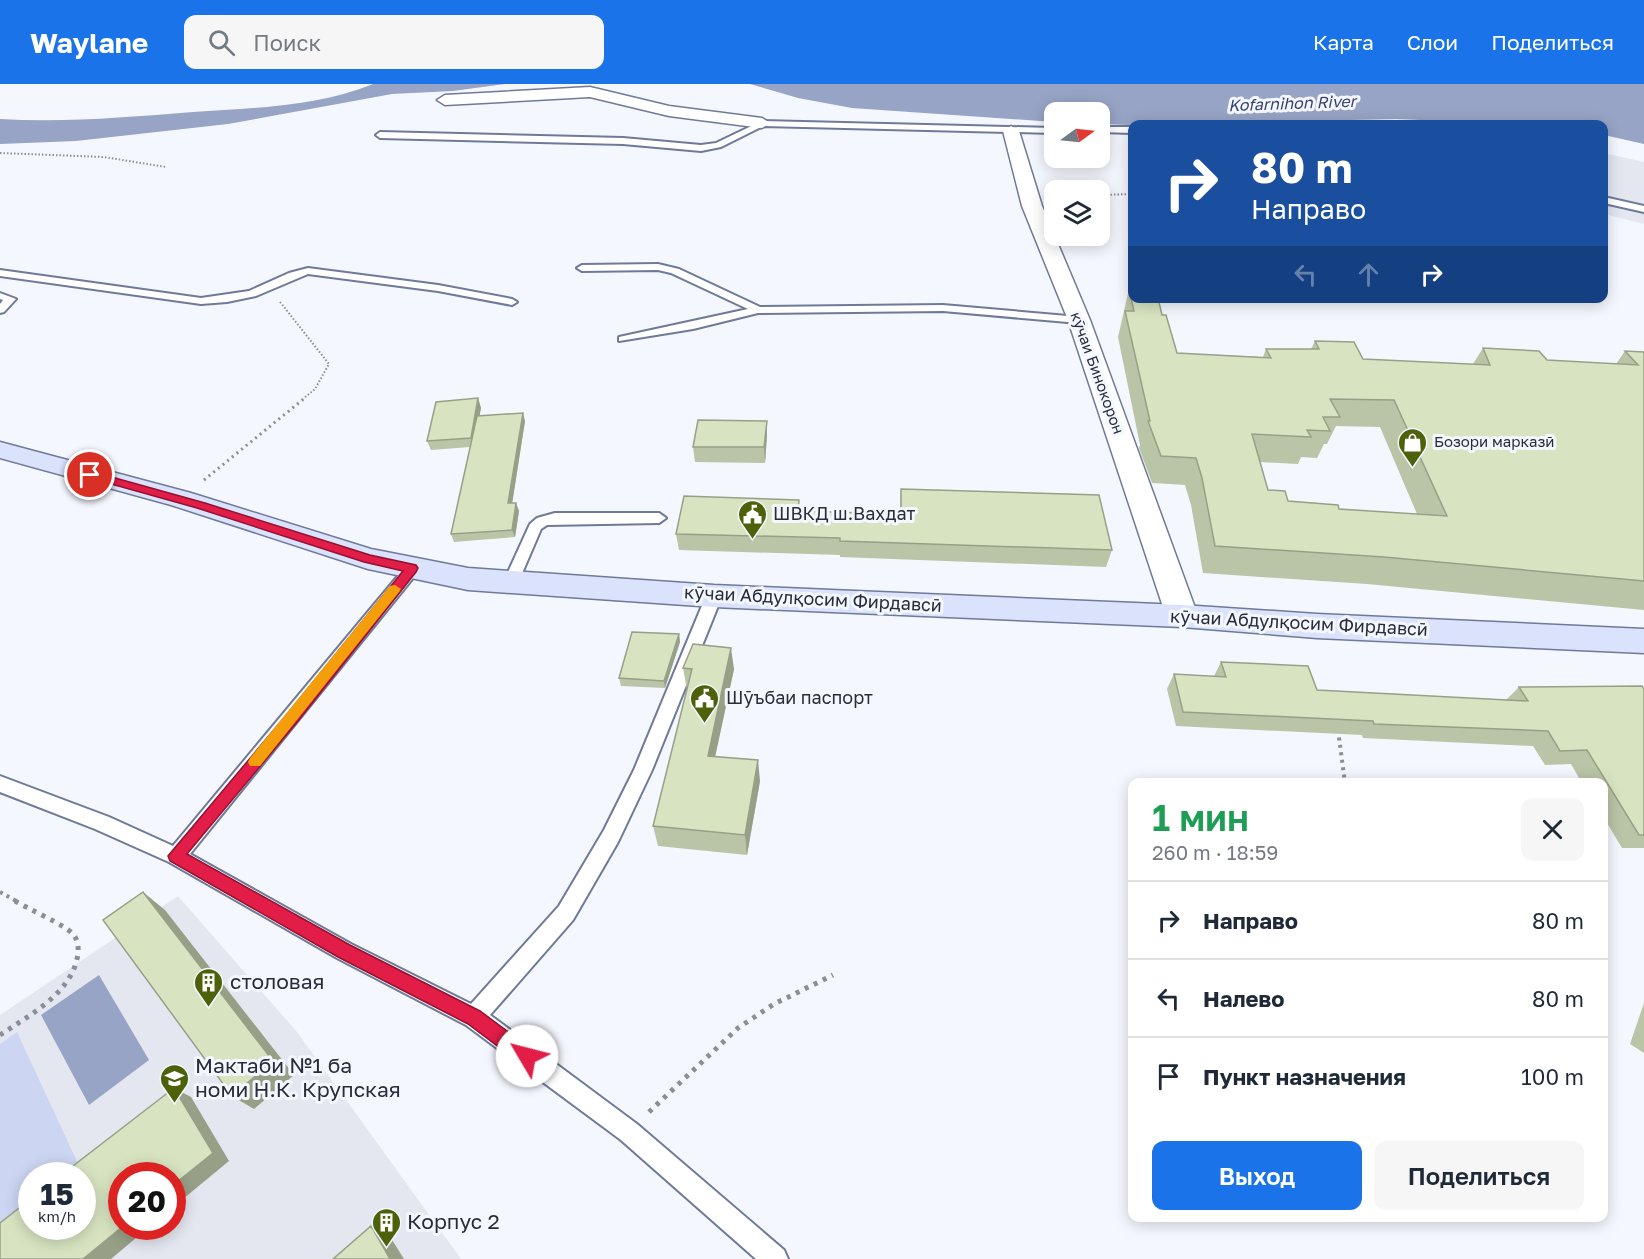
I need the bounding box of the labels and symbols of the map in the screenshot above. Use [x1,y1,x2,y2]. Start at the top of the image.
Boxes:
water label: Kofarnihon River [1228,91,1359,115]
north arrow [1044,102,1110,168]
street label: кӯчаи Бинокорон [1067,309,1128,436]
shop icon: Бозори марказӣ [1397,426,1429,468]
place label: Бозори марказӣ [1434,432,1554,450]
pin [64,449,115,500]
public building icon: ШВКД ш.Вахдат [736,498,768,540]
place label: ШВКД ш.Вахдат [773,502,915,524]
street label: кӯчаи Абдулқосим Фирдавсӣ [684,580,943,616]
street label: кӯчаи Абдулқосим Фирдавсӣ [1170,604,1429,640]
public building icon: Шӯъбаи паспорт [689,682,721,724]
place label: Шӯъбаи паспорт [726,686,873,708]
building icon: столовая [193,966,225,1008]
place label: столовая [230,968,325,994]
position arrow [495,1024,559,1088]
place label: Мактаби №1 ба номи Н.К. Крупская [195,1052,401,1102]
school or university icon: Мактаби №1 ба номи Н.К. Крупская [158,1062,190,1104]
speed limit sign: 20 [108,1162,186,1240]
building icon: Корпус 2 [370,1206,402,1248]
place label: Корпус 2 [407,1208,500,1234]

